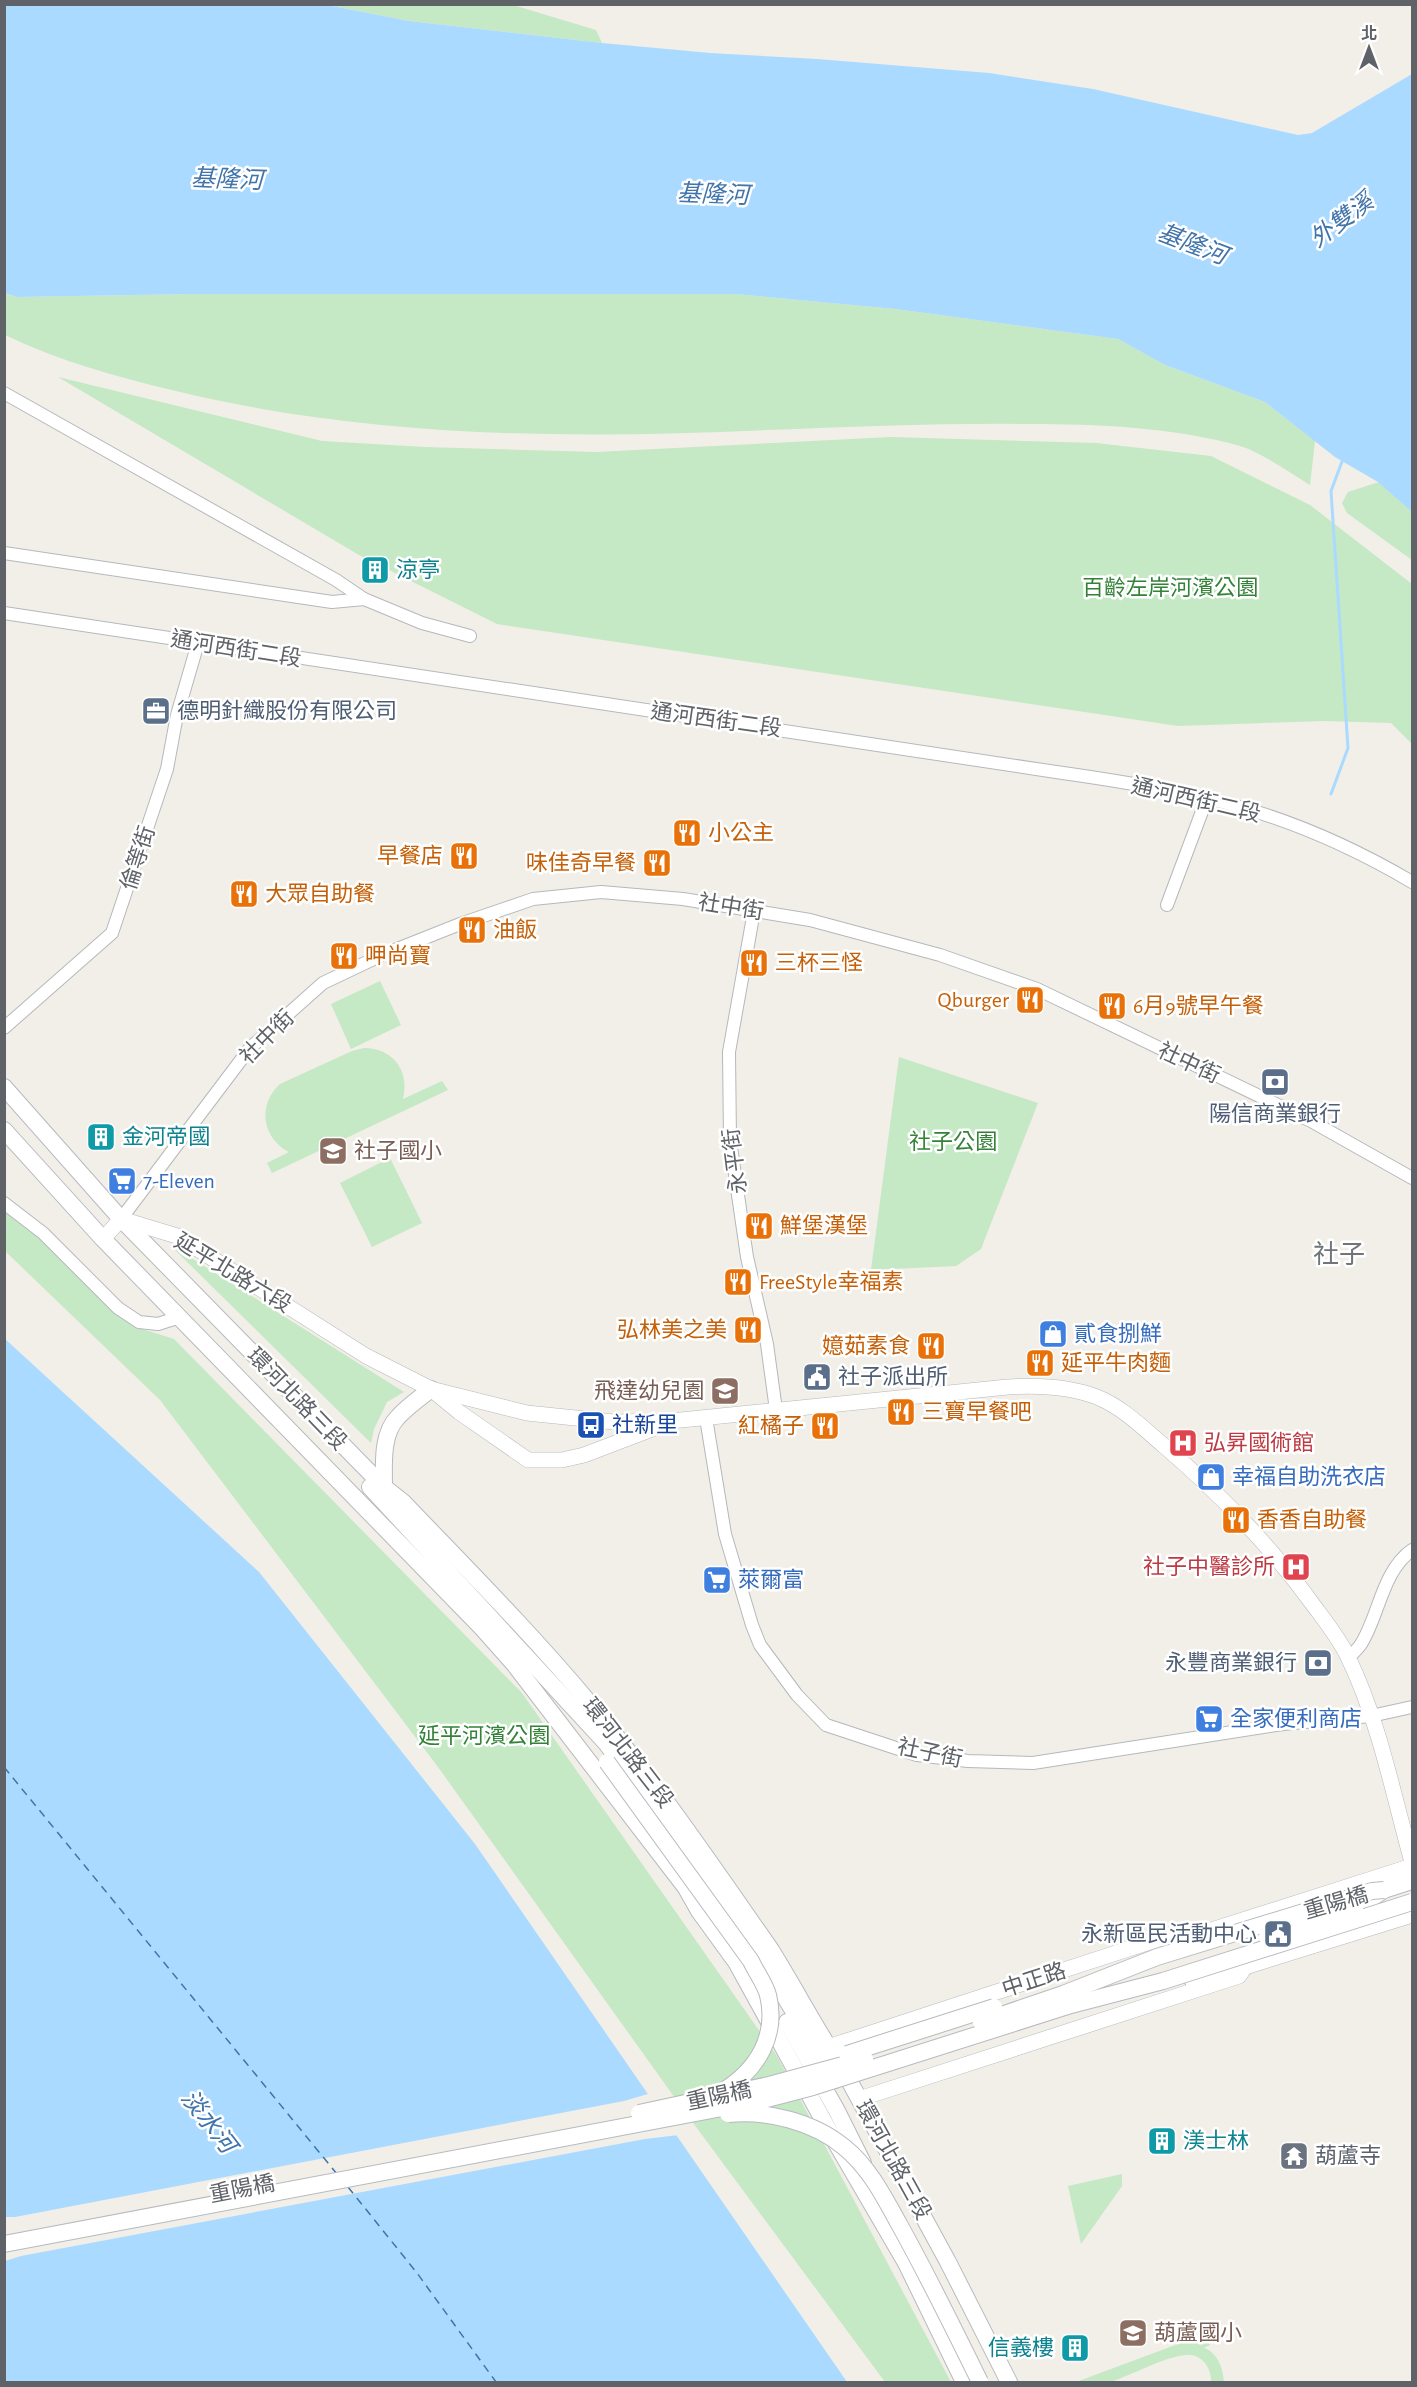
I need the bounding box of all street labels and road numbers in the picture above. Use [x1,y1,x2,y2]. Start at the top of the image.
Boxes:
street label: 通河西街二段 [169,627,303,670]
street label: 通河西街二段 [649,699,783,740]
street label: 通河西街二段 [1129,773,1263,826]
street label: 倫等街 [116,823,159,893]
street label: 社中街 [697,890,765,923]
street label: 社中街 [235,1005,298,1068]
street label: 社中街 [1154,1038,1224,1087]
street label: 永平街 [719,1127,750,1195]
street label: 延平北路六段 [171,1229,296,1316]
street label: 環河北路三段 [243,1343,351,1454]
street label: 環河北路三段 [579,1694,678,1812]
street label: 社子街 [895,1734,965,1771]
street label: 重陽橋 [1301,1882,1371,1923]
street label: 中正路 [999,1958,1069,2001]
street label: 重陽橋 [684,2077,754,2114]
street label: 環河北路三段 [851,2096,935,2223]
street label: 重陽橋 [207,2171,277,2206]

